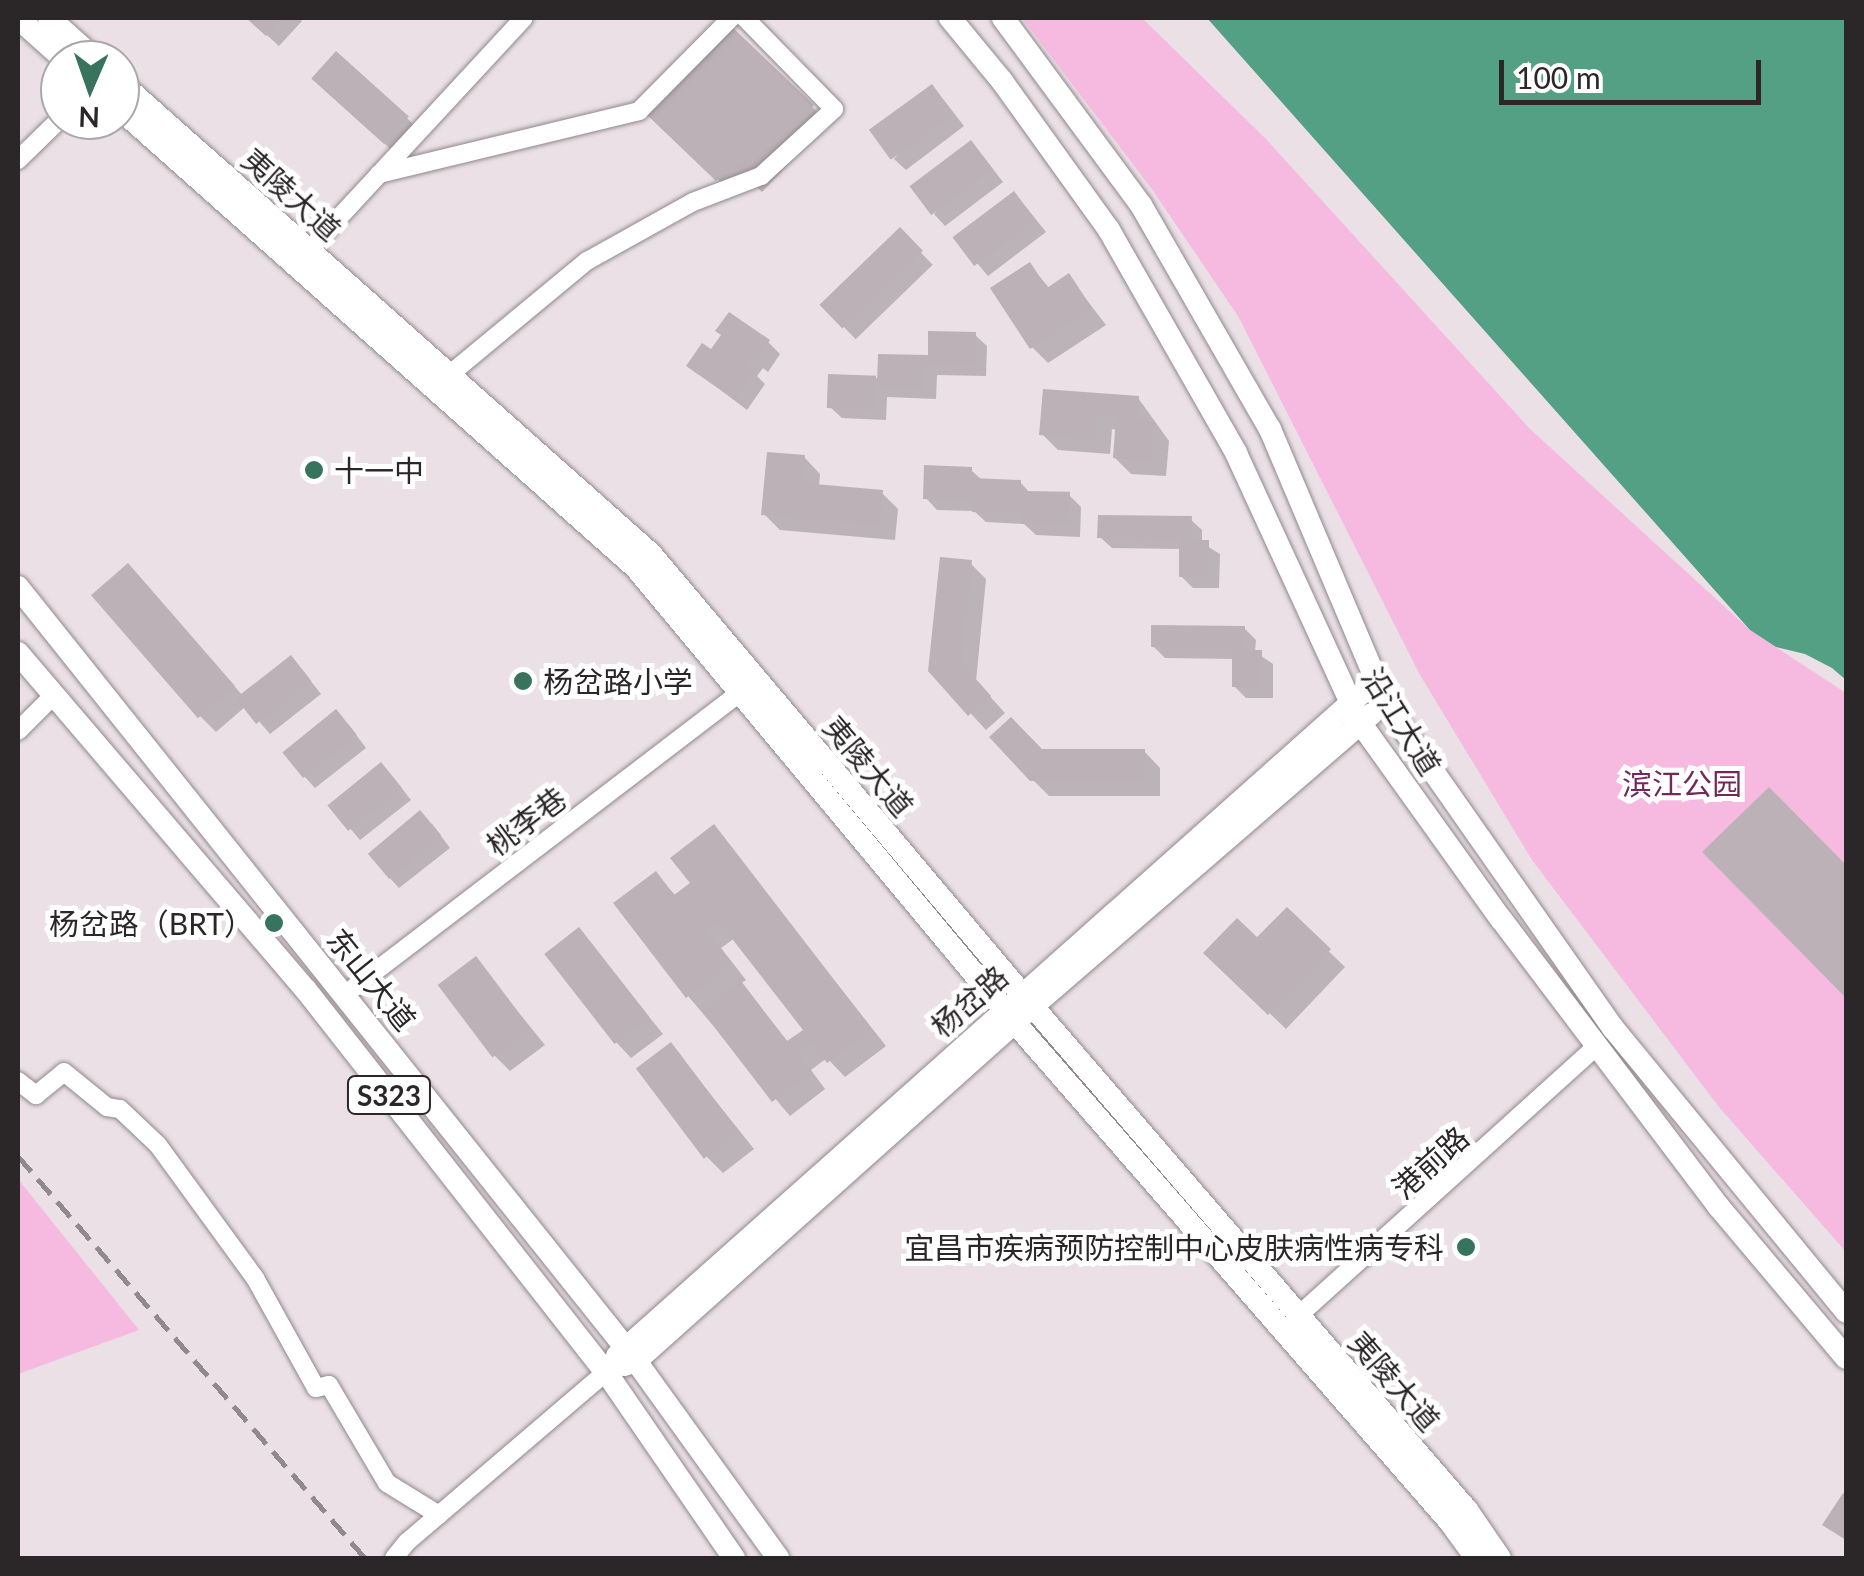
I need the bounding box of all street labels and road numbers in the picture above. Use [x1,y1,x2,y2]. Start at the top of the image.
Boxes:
street label: 夷陵大道 [235,140,349,248]
street label: 沿江大道 [1355,661,1449,781]
street label: 夷陵大道 [817,708,921,824]
street label: 桃李巷 [479,780,573,862]
street label: 东山大道 [320,921,424,1037]
street label: 杨岔路 [923,958,1015,1044]
road number: S323 [346,1072,432,1118]
street label: 港前路 [1385,1119,1475,1205]
street label: 夷陵大道 [1342,1324,1448,1438]

